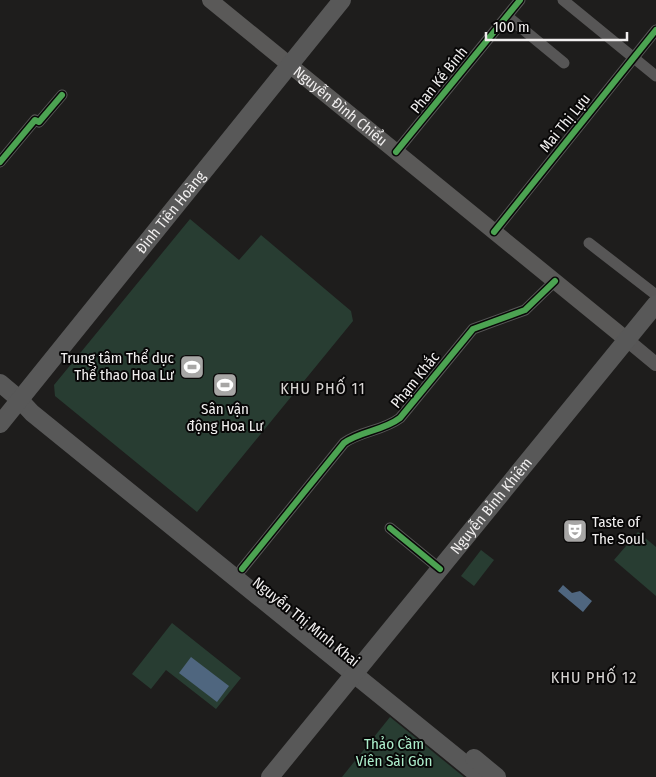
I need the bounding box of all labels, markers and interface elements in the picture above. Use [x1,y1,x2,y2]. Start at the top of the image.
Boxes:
scale bar [486,10,627,42]
text: 100 m [493,18,530,36]
street label: Phan Kế Bính [407,43,471,117]
street label: Nguyễn Đình Chiểu [290,63,391,150]
street label: Mai Thị Lựu [536,90,594,156]
street label: Đinh Tiên Hoàng [132,167,209,257]
street label: Phạm Khắc [387,348,444,412]
place label: Trung tâm Thể dục Thể thao Hoa Lư [61,349,175,384]
sports icon: Trung tâm Thể dục Thể thao Hoa Lư [179,354,205,380]
sports icon: Sân vận động Hoa Lư [212,372,238,398]
district label: KHU PHỐ 11 [280,376,366,398]
place label: Sân vận động Hoa Lư [187,400,264,435]
street label: Nguyễn Bỉnh Khiêm [447,454,536,558]
place label: Taste of The Soul [592,513,645,548]
theatre icon: Taste of The Soul [562,518,588,544]
street label: Nguyễn Thị Minh Khai [249,573,363,671]
district label: KHU PHỐ 12 [551,665,637,687]
park label: Thảo Cầm Viên Sài Gòn [356,735,432,770]

